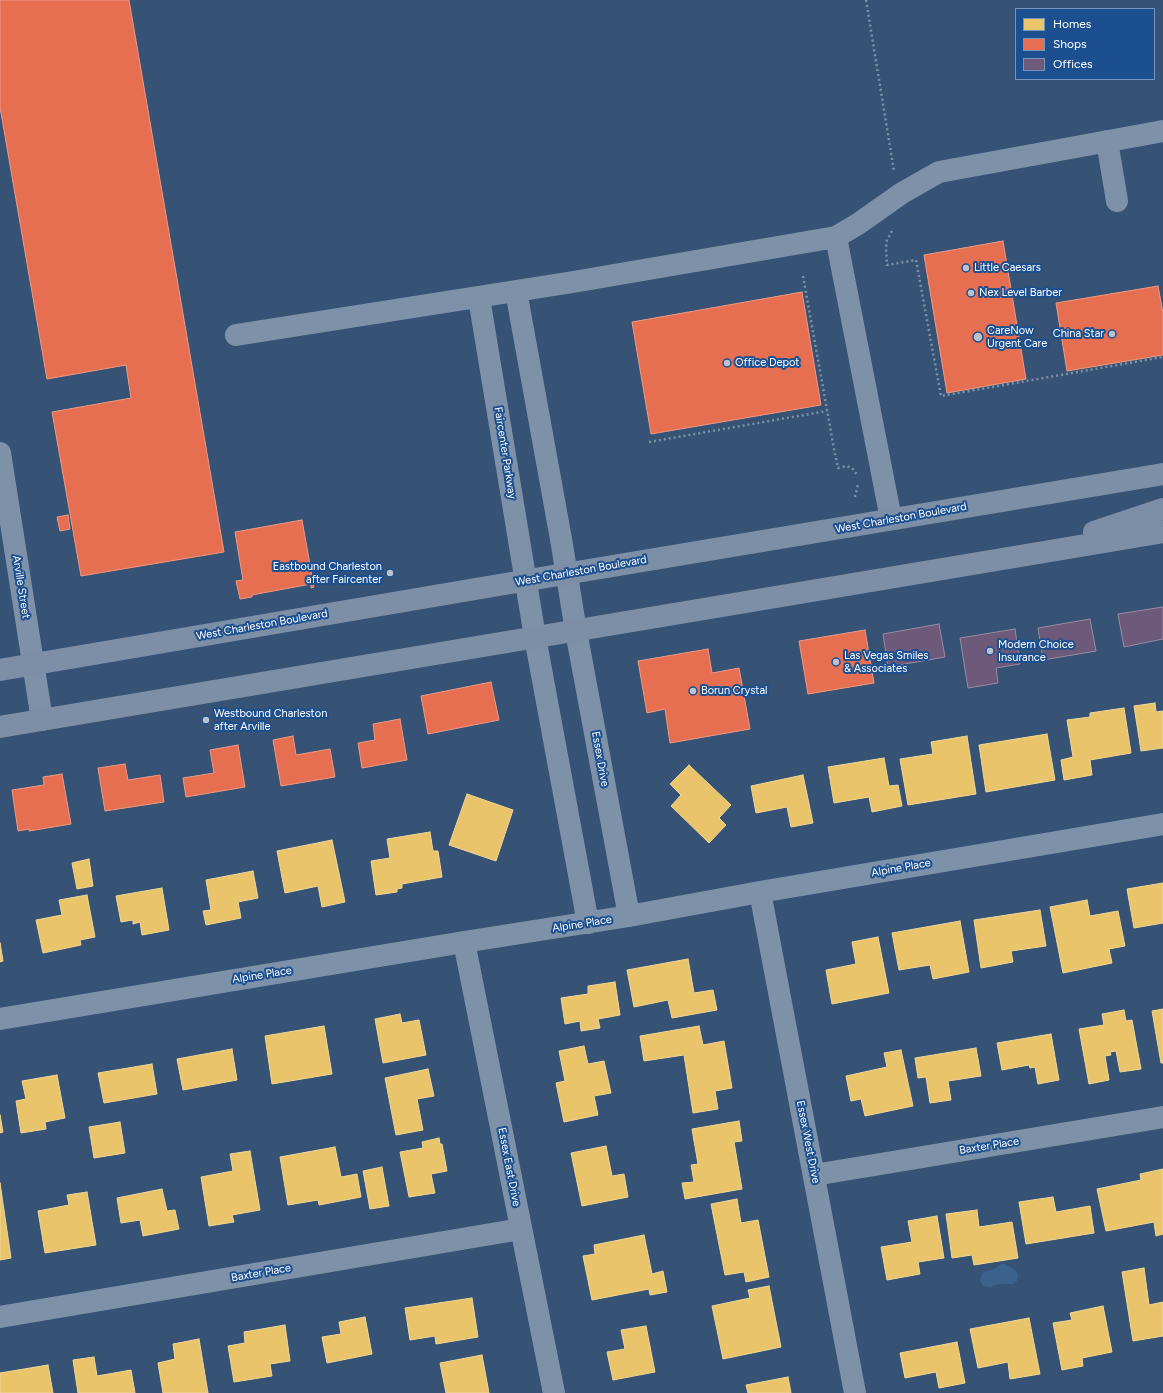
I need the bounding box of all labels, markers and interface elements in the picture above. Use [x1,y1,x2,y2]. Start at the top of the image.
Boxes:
legend [1015,8,1155,80]
text: Homes [1053,17,1091,31]
text: Shops [1053,37,1087,51]
text: Offices [1053,57,1093,71]
place label: Little Caesars [974,261,1041,275]
marker: Little Caesars [961,263,971,273]
place label: Nex Level Barber [979,286,1062,300]
marker: Nex Level Barber [966,288,976,298]
place label: CareNow Urgent Care [987,324,1047,350]
place label: China Star [1053,327,1104,341]
marker: China Star [1107,329,1117,339]
marker: CareNow Urgent Care [972,331,984,343]
place label: Office Depot [735,356,799,370]
marker: Office Depot [722,358,732,368]
street label: Faircenter Parkway [491,406,519,500]
street label: West Charleston Boulevard [834,500,968,536]
street label: West Charleston Boulevard [514,553,648,589]
street label: Arville Street [9,554,33,620]
place label: Eastbound Charleston after Faircenter [273,560,382,586]
marker: Eastbound Charleston after Faircenter [385,568,395,578]
street label: West Charleston Boulevard [195,607,329,643]
place label: Modern Choice Insurance [998,638,1074,664]
marker: Modern Choice Insurance [985,646,995,656]
place label: Las Vegas Smiles & Associates [844,649,928,675]
marker: Las Vegas Smiles & Associates [831,657,841,667]
place label: Borun Crystal [701,684,768,698]
marker: Borun Crystal [688,686,698,696]
place label: Westbound Charleston after Arville [214,707,327,733]
marker: Westbound Charleston after Arville [201,715,211,725]
street label: Essex Drive [589,730,611,788]
street label: Alpine Place [870,856,932,880]
street label: Alpine Place [551,913,613,935]
street label: Alpine Place [231,964,293,986]
street label: Essex West Drive [793,1099,823,1185]
street label: Essex East Drive [495,1126,523,1208]
street label: Baxter Place [958,1135,1020,1157]
street label: Baxter Place [230,1261,292,1285]

